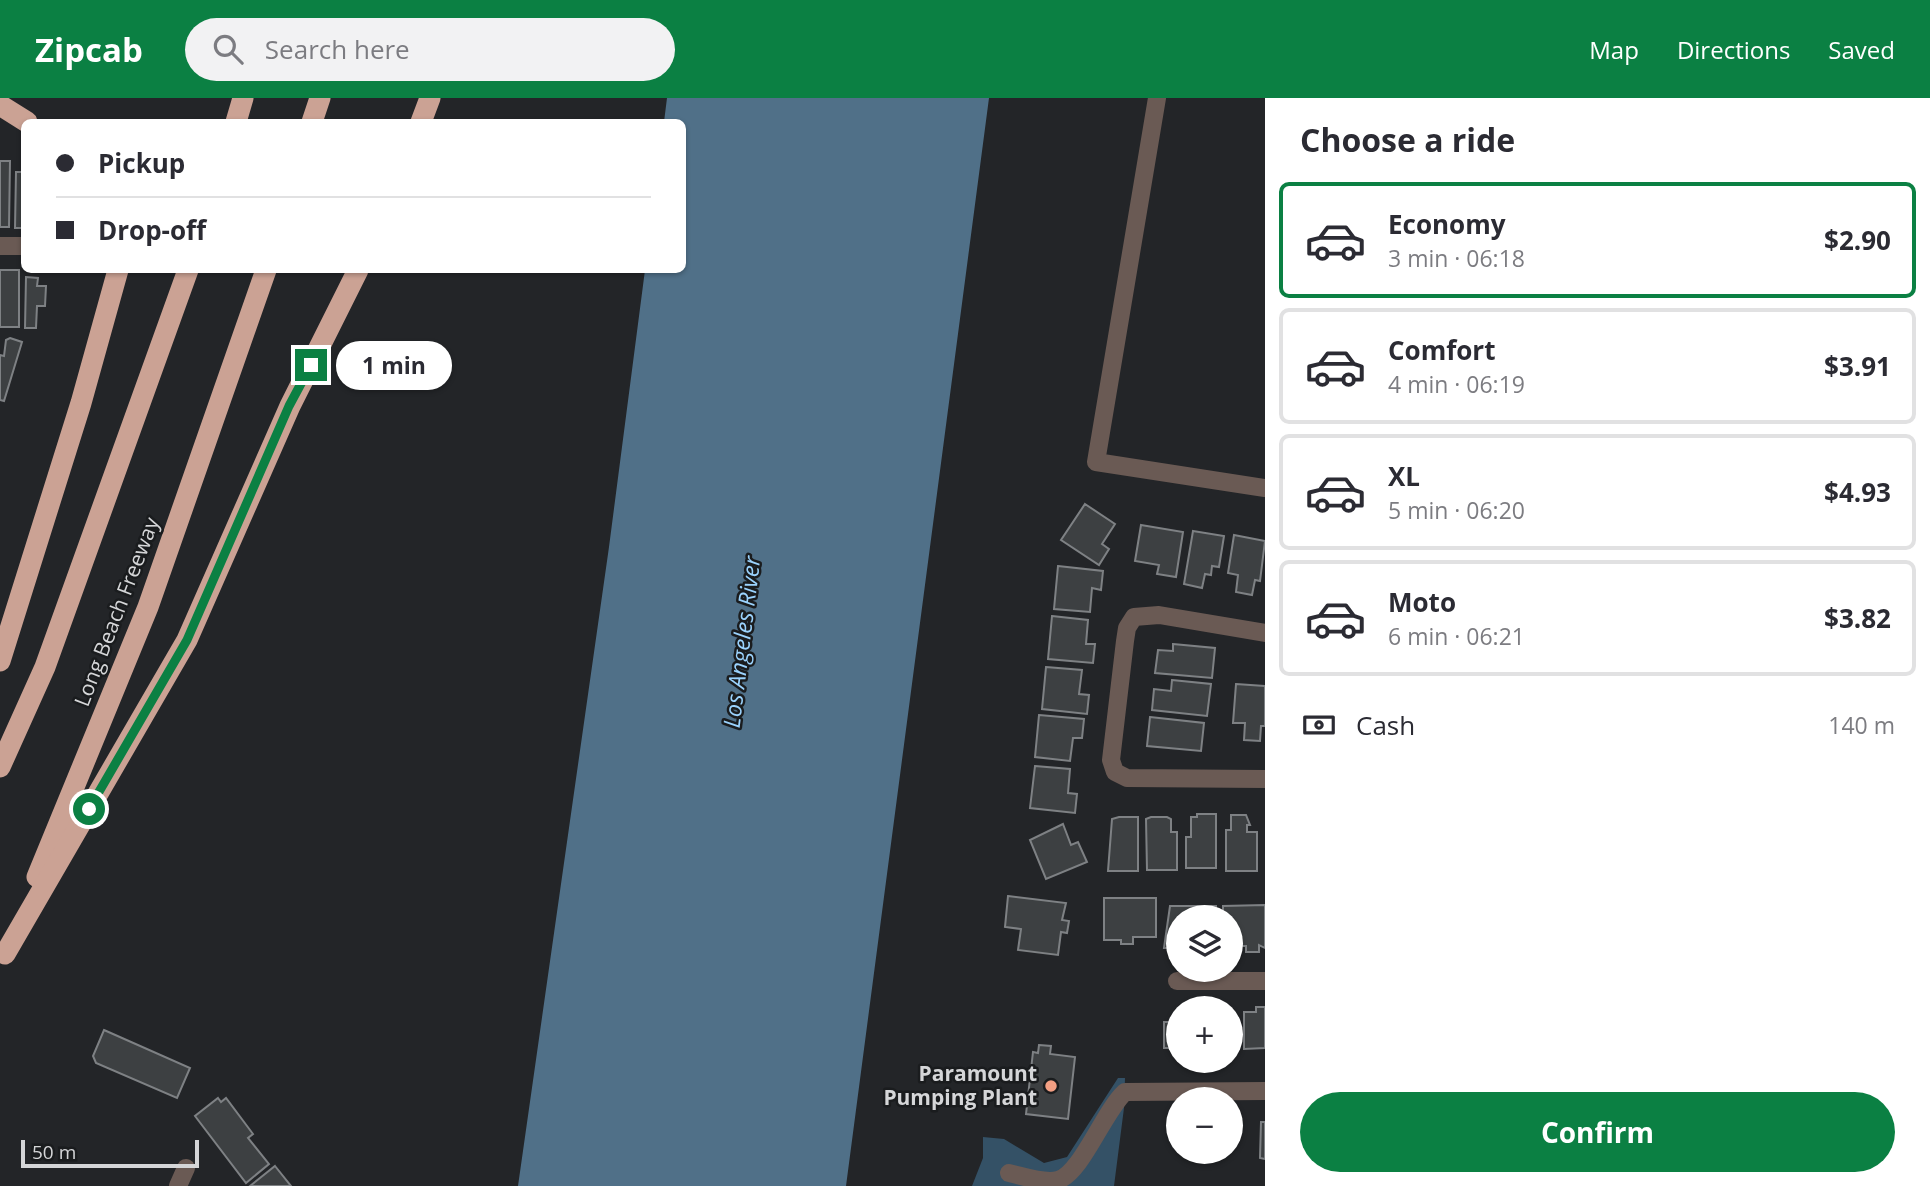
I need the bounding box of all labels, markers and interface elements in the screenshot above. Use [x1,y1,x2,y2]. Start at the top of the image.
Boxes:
search box [185,18,675,81]
text: Zipcab [35,27,143,72]
icon: search [209,30,247,68]
text: Search here [265,31,410,67]
text: Map [1589,33,1639,66]
text: Directions [1677,33,1790,66]
text: Saved [1828,33,1895,66]
text: Choose a ride [1300,118,1515,161]
text: Pickup [98,145,185,181]
text: Economy [1388,206,1506,242]
icon: car [1304,209,1367,272]
text: Drop-off [98,212,206,248]
text: $2.90 [1824,222,1891,258]
text: 3 min · 06:18 [1388,242,1525,274]
text: Comfort [1388,332,1495,368]
icon: car [1304,335,1367,398]
callout: 1 min [336,341,451,390]
text: $3.91 [1824,348,1891,384]
route end [295,349,327,381]
text: 1 min [362,349,426,381]
text: 4 min · 06:19 [1388,368,1525,400]
text: XL [1388,458,1420,494]
icon: car [1304,461,1367,524]
text: $4.93 [1824,474,1891,510]
text: 5 min · 06:20 [1388,494,1525,526]
street label: Long Beach Freeway [67,513,165,710]
water label: Los Angeles River [715,553,768,730]
text: Moto [1388,584,1456,620]
icon: car [1304,587,1367,650]
text: $3.82 [1824,600,1891,636]
text: 6 min · 06:21 [1388,620,1525,652]
icon: cash [1300,706,1338,744]
text: Cash [1356,707,1415,743]
text: 140 m [1828,709,1895,741]
route start [73,793,105,825]
map controls [1166,905,1243,1164]
button: layers [1166,905,1243,982]
button: + [1166,996,1243,1073]
place label: Paramount Pumping Plant [883,1059,1037,1111]
marker: Paramount Pumping Plant [1043,1078,1059,1094]
button: − [1166,1087,1243,1164]
button: Confirm [1300,1092,1895,1172]
scale bar [21,1137,200,1169]
text: 50 m [32,1139,76,1165]

